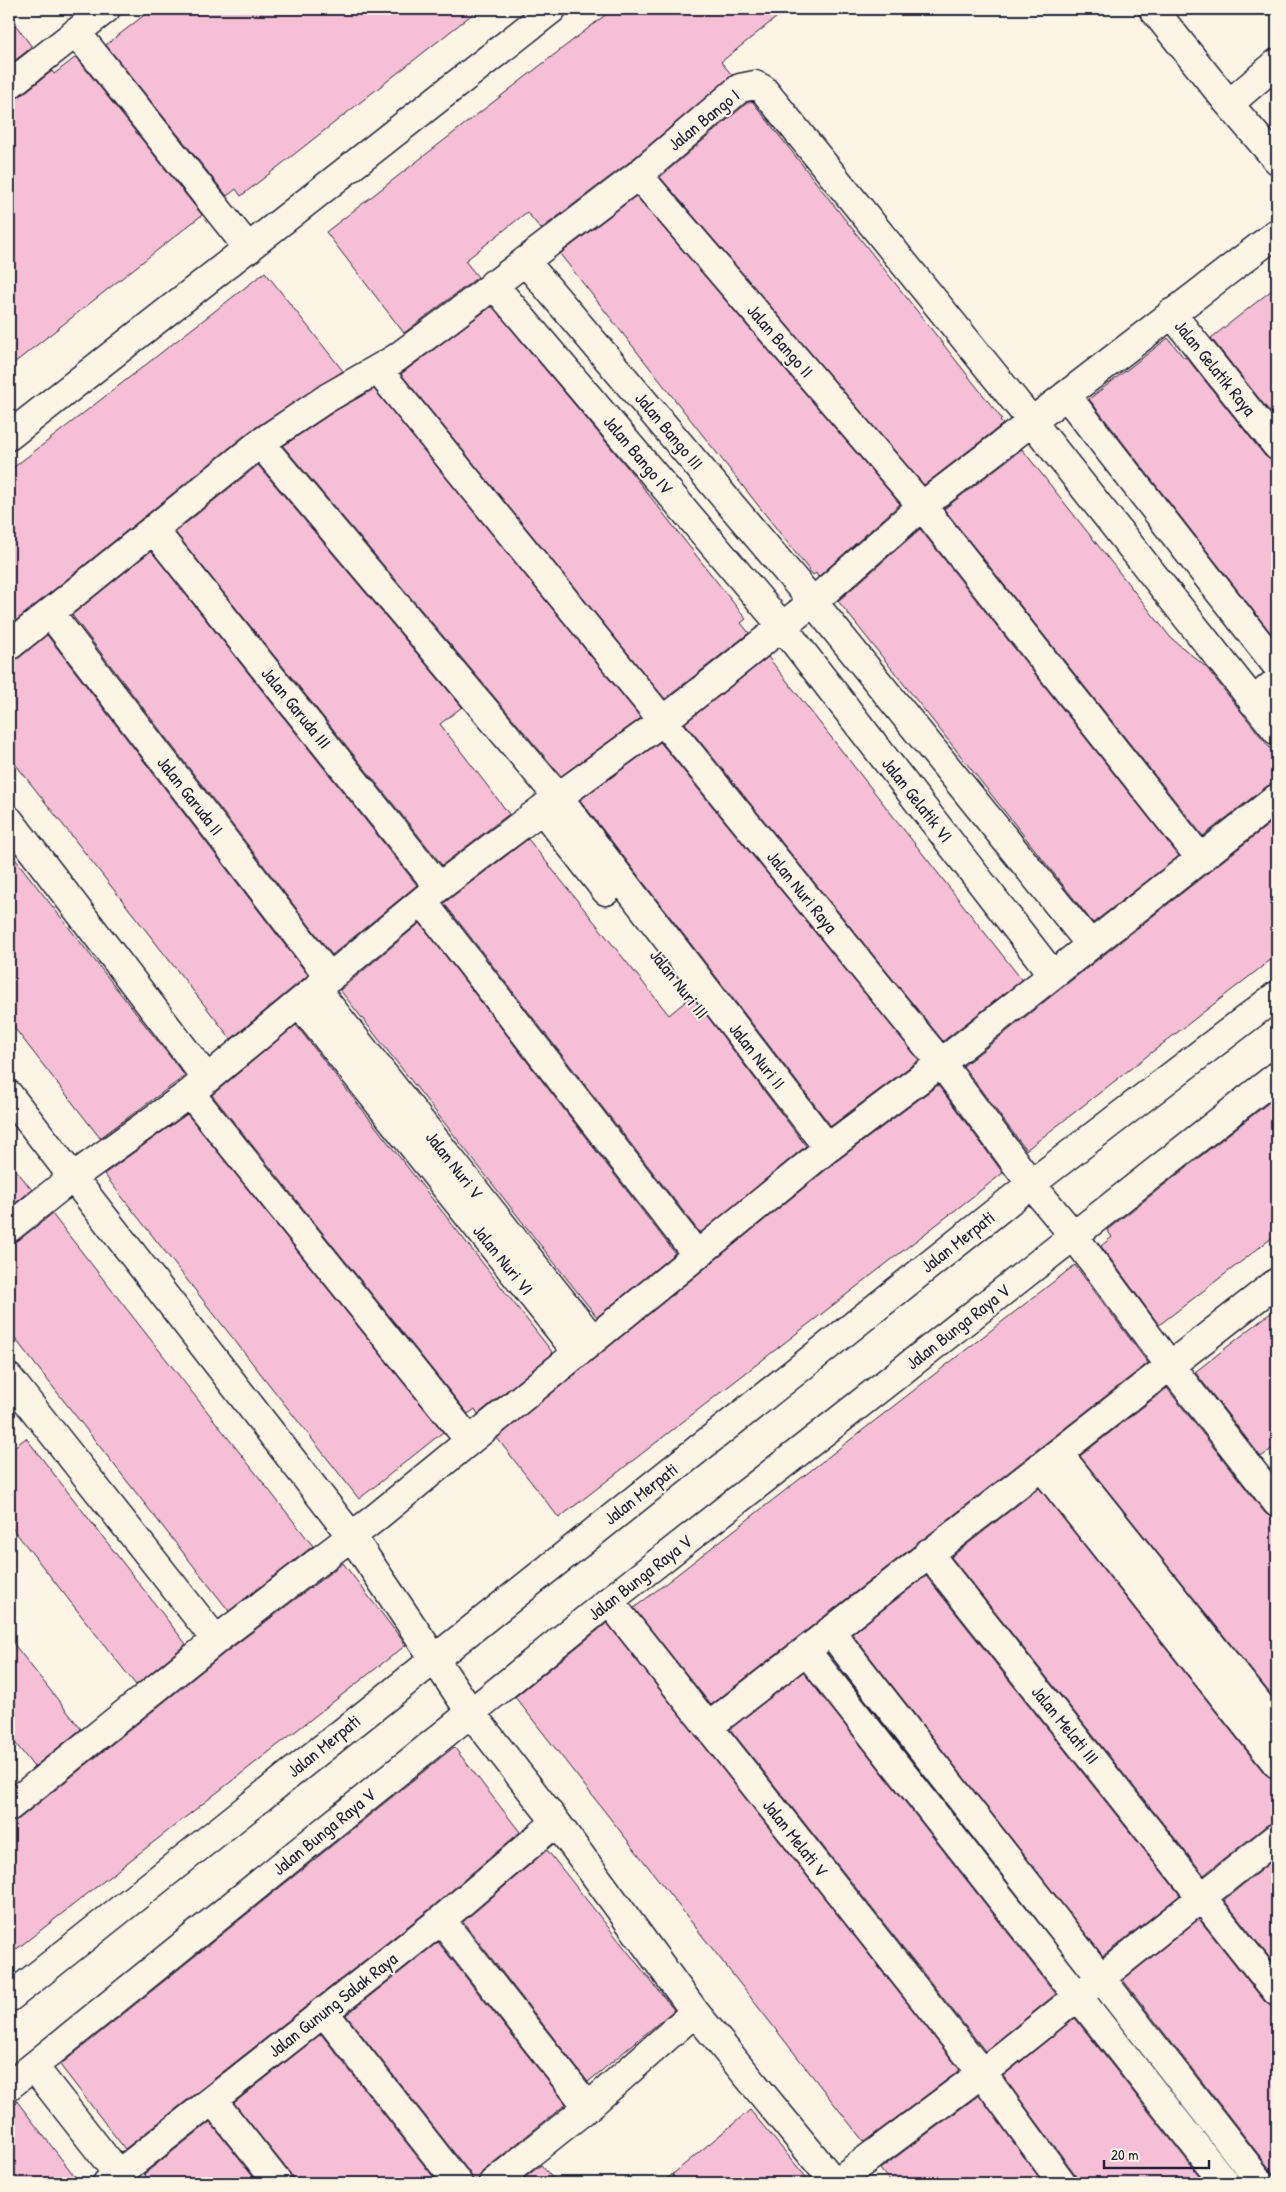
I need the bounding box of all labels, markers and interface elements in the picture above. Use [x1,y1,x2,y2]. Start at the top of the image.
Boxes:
street label: Jalan Bango I [662,83,745,156]
street label: Jalan Bango II [741,298,819,383]
street label: Jalan Gelatik Raya [1169,314,1262,421]
street label: Jalan Bango III [630,387,709,475]
street label: Jalan Bango IV [598,410,679,500]
street label: Jalan Garuda III [256,662,337,754]
street label: Jalan Garuda II [152,751,229,841]
street label: Jalan Gelatik VI [876,752,959,847]
street label: Jalan Nuri Raya [761,845,843,938]
street label: Jalan Nuri III [644,944,715,1024]
street label: Jalan Nuri II [723,1017,791,1094]
street label: Jalan Nuri V [420,1126,489,1205]
street label: Jalan Merpati [915,1205,1000,1278]
street label: Jalan Nuri VI [467,1219,540,1300]
street label: Jalan Bunga Raya V [900,1278,1016,1375]
street label: Jalan Merpati [598,1457,683,1530]
street label: Jalan Bunga Raya V [582,1529,698,1626]
street label: Jalan Melati III [1026,1680,1105,1769]
street label: Jalan Merpati [282,1708,366,1783]
street label: Jalan Bunga Raya V [267,1782,381,1881]
street label: Jalan Melati V [757,1794,834,1882]
street label: Jalan Gunung Salak Raya [263,1946,403,2063]
scale bar [1104,2137,1208,2169]
text: 20 m [1111,2144,1138,2165]

